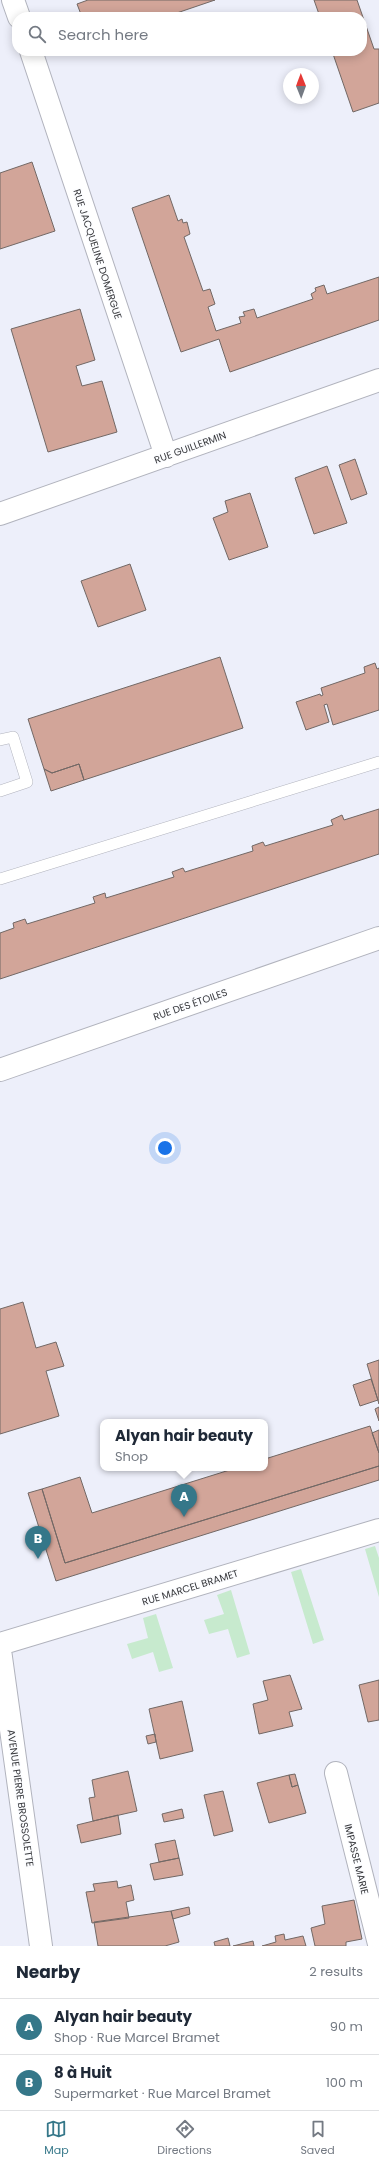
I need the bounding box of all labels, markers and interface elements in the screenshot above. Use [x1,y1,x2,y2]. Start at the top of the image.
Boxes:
search box [12,12,367,56]
icon: search [26,23,48,45]
text: Search here [58,24,148,45]
north arrow [283,68,319,104]
street label: RUE JACQUELINE DOMERGUE [69,187,126,321]
street label: RUE GUILLERMIN [152,427,228,467]
street label: RUE DES ÉTOILES [151,985,229,1024]
your location [155,1138,175,1158]
popup [100,1419,268,1471]
text: Alyan hair beauty [115,1425,253,1446]
text: Shop [115,1447,148,1466]
pin: A [171,1484,197,1517]
pin: B [25,1526,51,1559]
street label: RUE MARCEL BRAMET [140,1566,241,1609]
street label: AVENUE PIERRE BROSSOLETTE [3,1728,38,1868]
street label: IMPASSE MARIE [341,1822,373,1896]
text: Nearby [16,1960,80,1984]
text: 2 results [309,1962,363,1981]
text: Alyan hair beauty [54,2006,192,2027]
text: A [24,2017,34,2036]
text: 90 m [330,2017,363,2036]
text: Shop · Rue Marcel Bramet [54,2028,220,2047]
text: 8 à Huit [54,2062,112,2083]
text: B [25,2073,33,2092]
text: 100 m [326,2073,363,2092]
text: Supermarket · Rue Marcel Bramet [54,2084,271,2103]
tab: Map [44,2118,69,2159]
tab: Directions [157,2118,212,2159]
tab: Saved [300,2118,335,2159]

